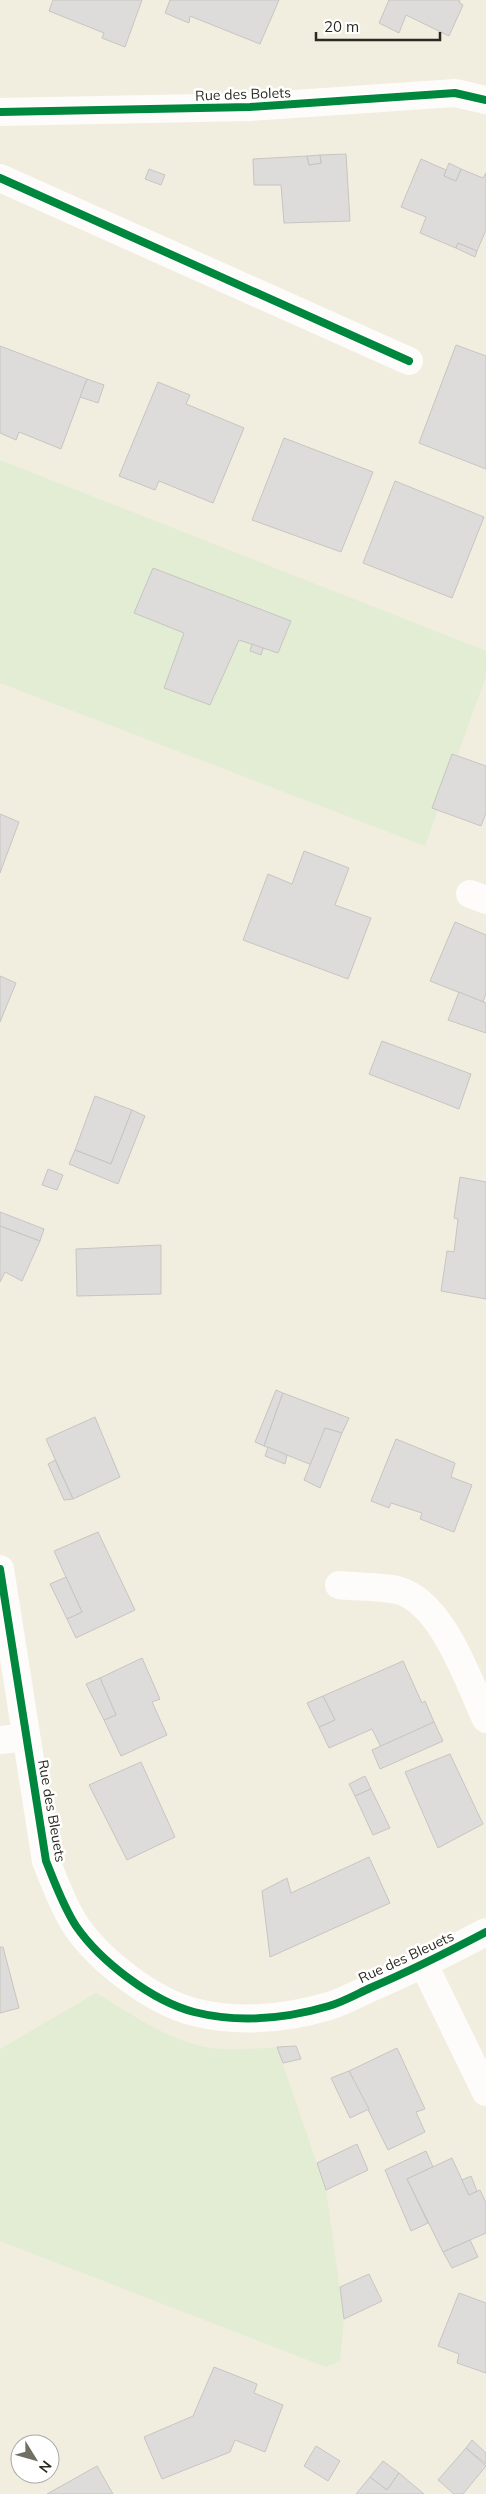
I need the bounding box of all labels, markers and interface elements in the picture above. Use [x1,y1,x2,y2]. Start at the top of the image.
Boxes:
scale bar [316,10,440,42]
text: 20 m [324,17,359,36]
street label: Rue des Bolets [195,83,291,105]
street label: Rue des Bleuets [34,1758,70,1864]
street label: Rue des Bleuets [355,1927,457,1987]
north arrow [10,2434,60,2484]
text: N [35,2457,56,2476]

